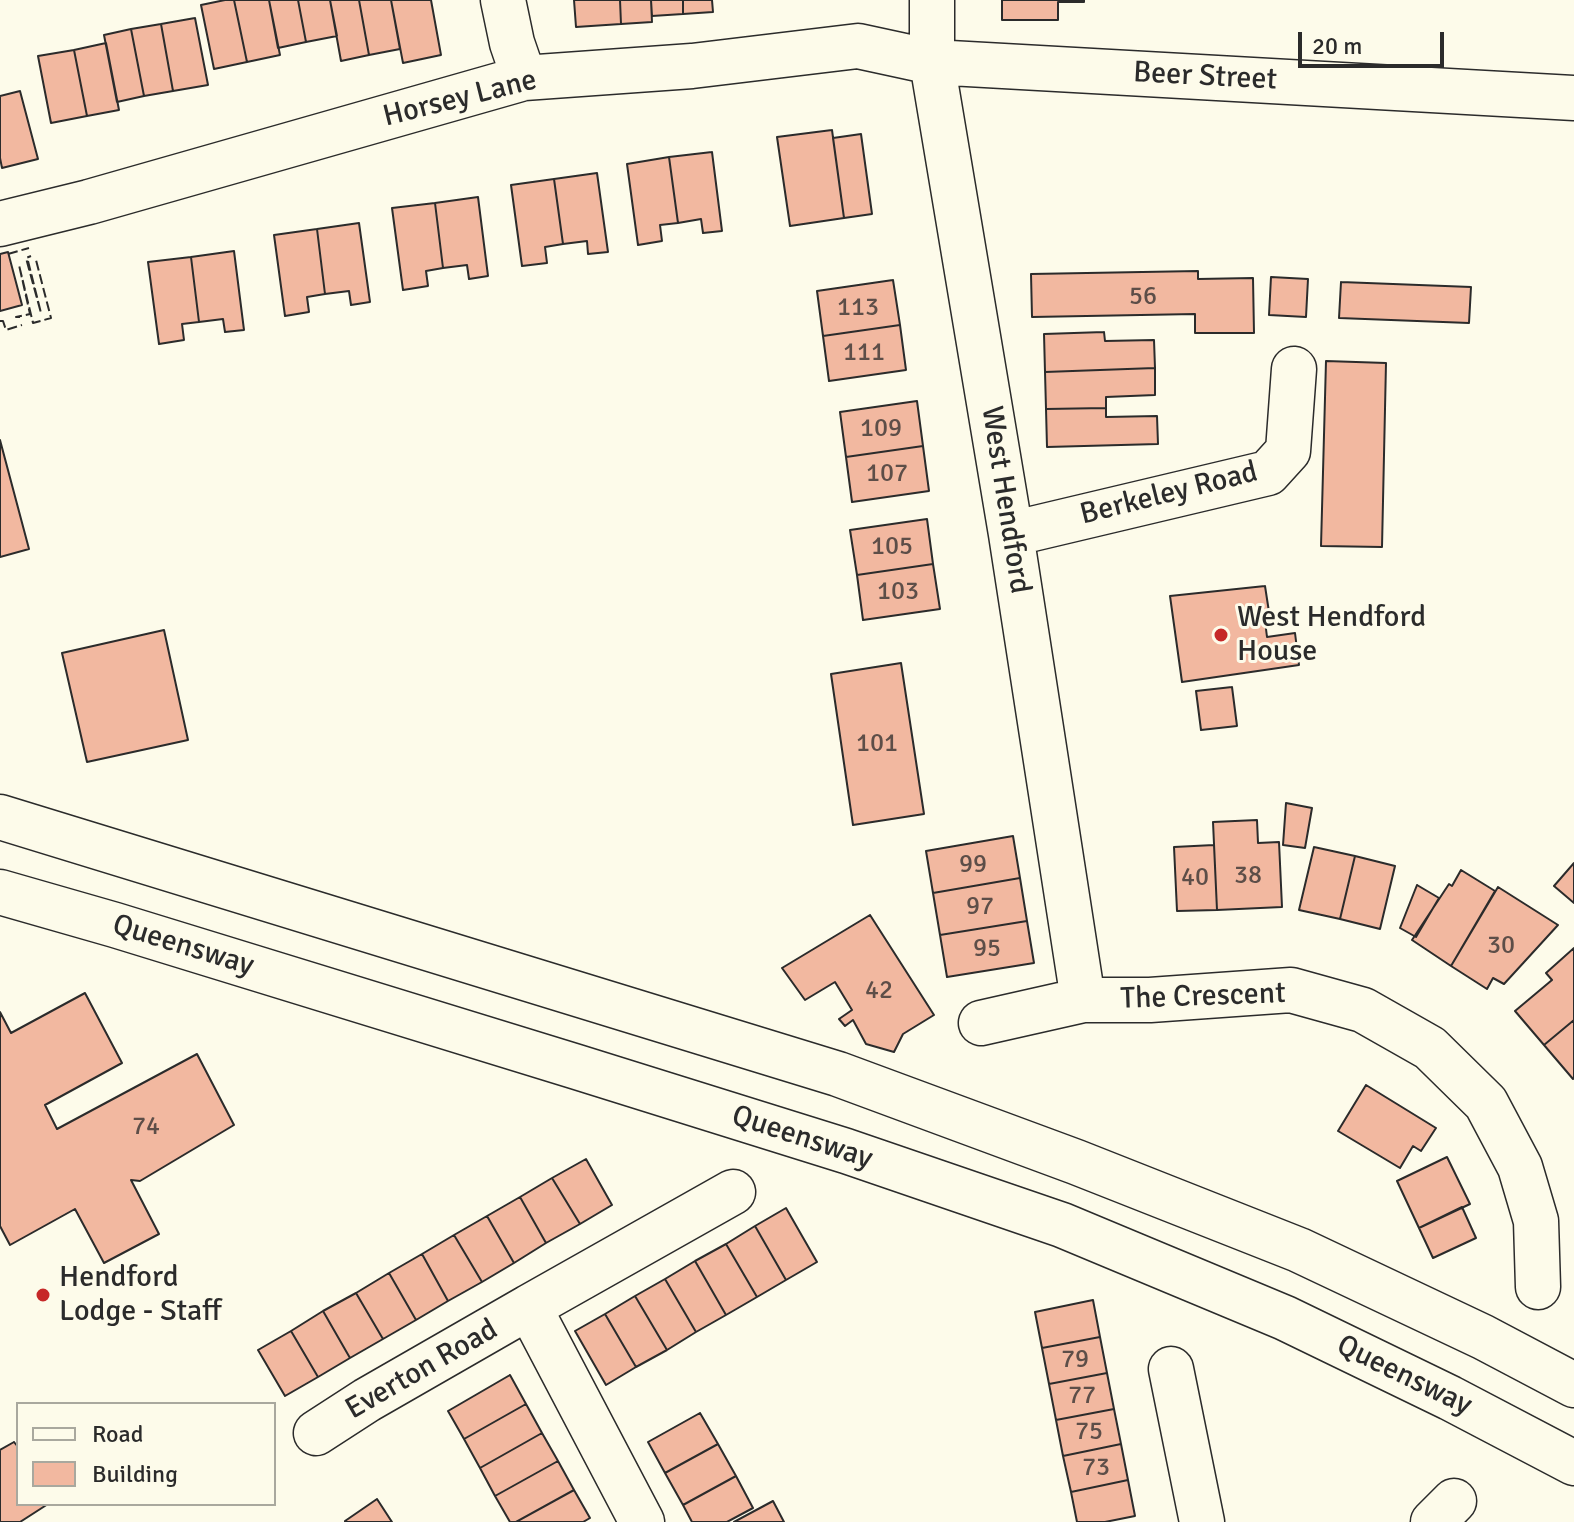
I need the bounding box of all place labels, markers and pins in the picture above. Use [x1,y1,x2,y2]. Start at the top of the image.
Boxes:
place label: West Hendford House [1237,600,1426,670]
marker: West Hendford House [1212,626,1230,644]
place label: Hendford Lodge - Staff [59,1260,222,1330]
marker: Hendford Lodge - Staff [34,1286,52,1304]

